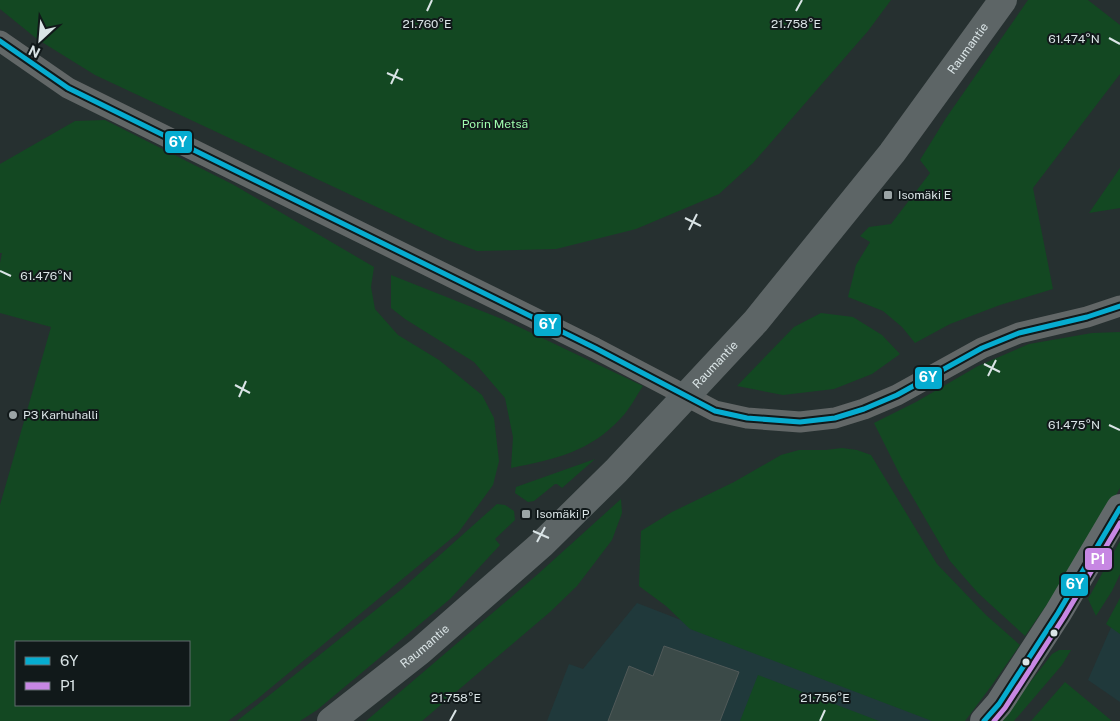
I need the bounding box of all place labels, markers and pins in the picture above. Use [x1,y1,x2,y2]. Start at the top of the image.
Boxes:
place label: Isomäki E [898,188,951,202]
marker: Isomäki E [882,189,894,201]
place label: P3 Karhuhalli [23,408,98,422]
marker: P3 Karhuhalli [7,409,19,421]
place label: Isomäki P [536,507,590,521]
marker: Isomäki P [520,508,532,520]
unlabelled marker [1049,628,1059,638]
unlabelled marker [1021,657,1031,667]

